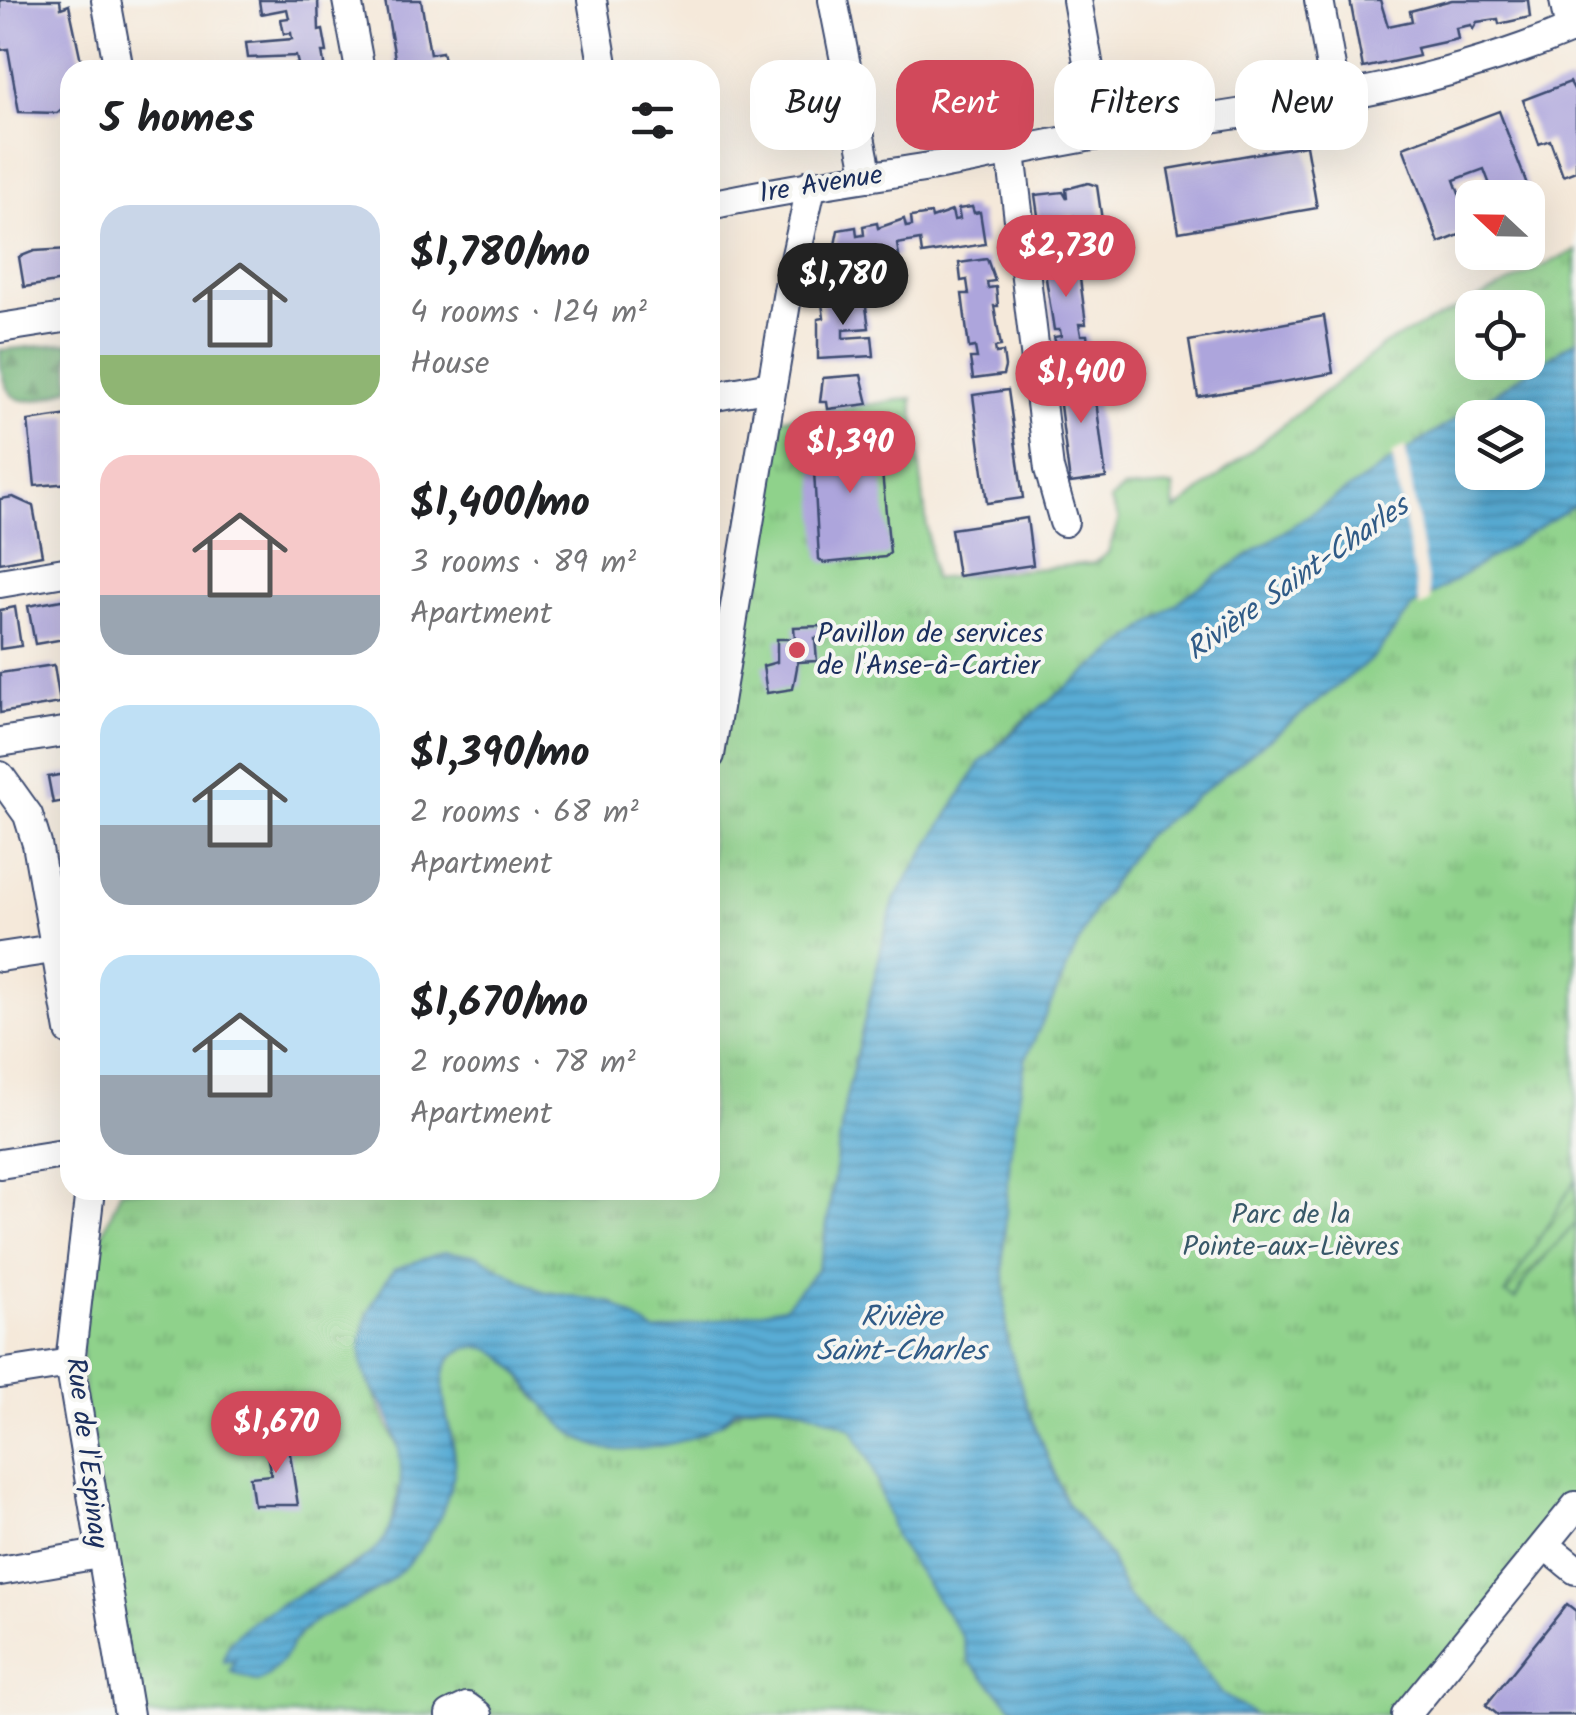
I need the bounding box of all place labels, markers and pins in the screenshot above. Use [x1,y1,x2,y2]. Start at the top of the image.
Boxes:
pin: $2,730 [985,215,1147,300]
pin: $1,780 [762,243,924,328]
pin: $1,400 [1000,341,1162,426]
pin: $1,390 [769,411,931,496]
place label: Pavillon de services de l'Anse-à-Cartier [817,612,1044,689]
marker: Pavillon de services de l'Anse-à-Cartier [786,639,808,661]
pin: $1,670 [195,1391,357,1476]

